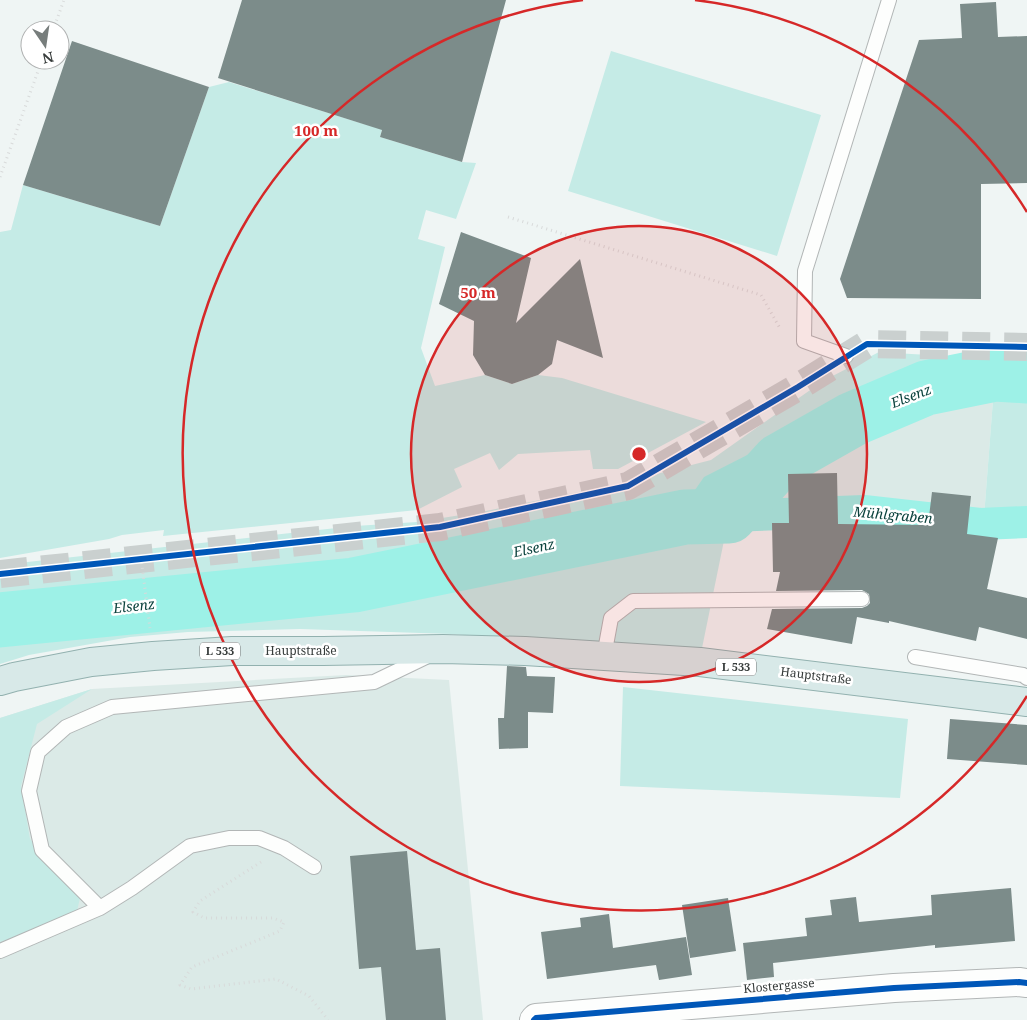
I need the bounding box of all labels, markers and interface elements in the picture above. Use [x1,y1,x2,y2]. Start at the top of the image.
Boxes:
north arrow [20,20,70,70]
text: N [41,48,56,69]
text: 100 m [294,120,338,140]
text: 50 m [460,282,496,302]
water label: Elsenz [887,379,934,412]
centre of rings [630,445,648,463]
water label: Mühlgraben [852,501,934,527]
water label: Elsenz [510,534,556,561]
water label: Elsenz [111,594,156,617]
road number: L 533 [200,642,240,659]
street label: Hauptstraße [265,642,337,659]
road number: L 533 [716,659,756,676]
street label: Hauptstraße [780,663,853,688]
street label: Klostergasse [743,974,815,997]

